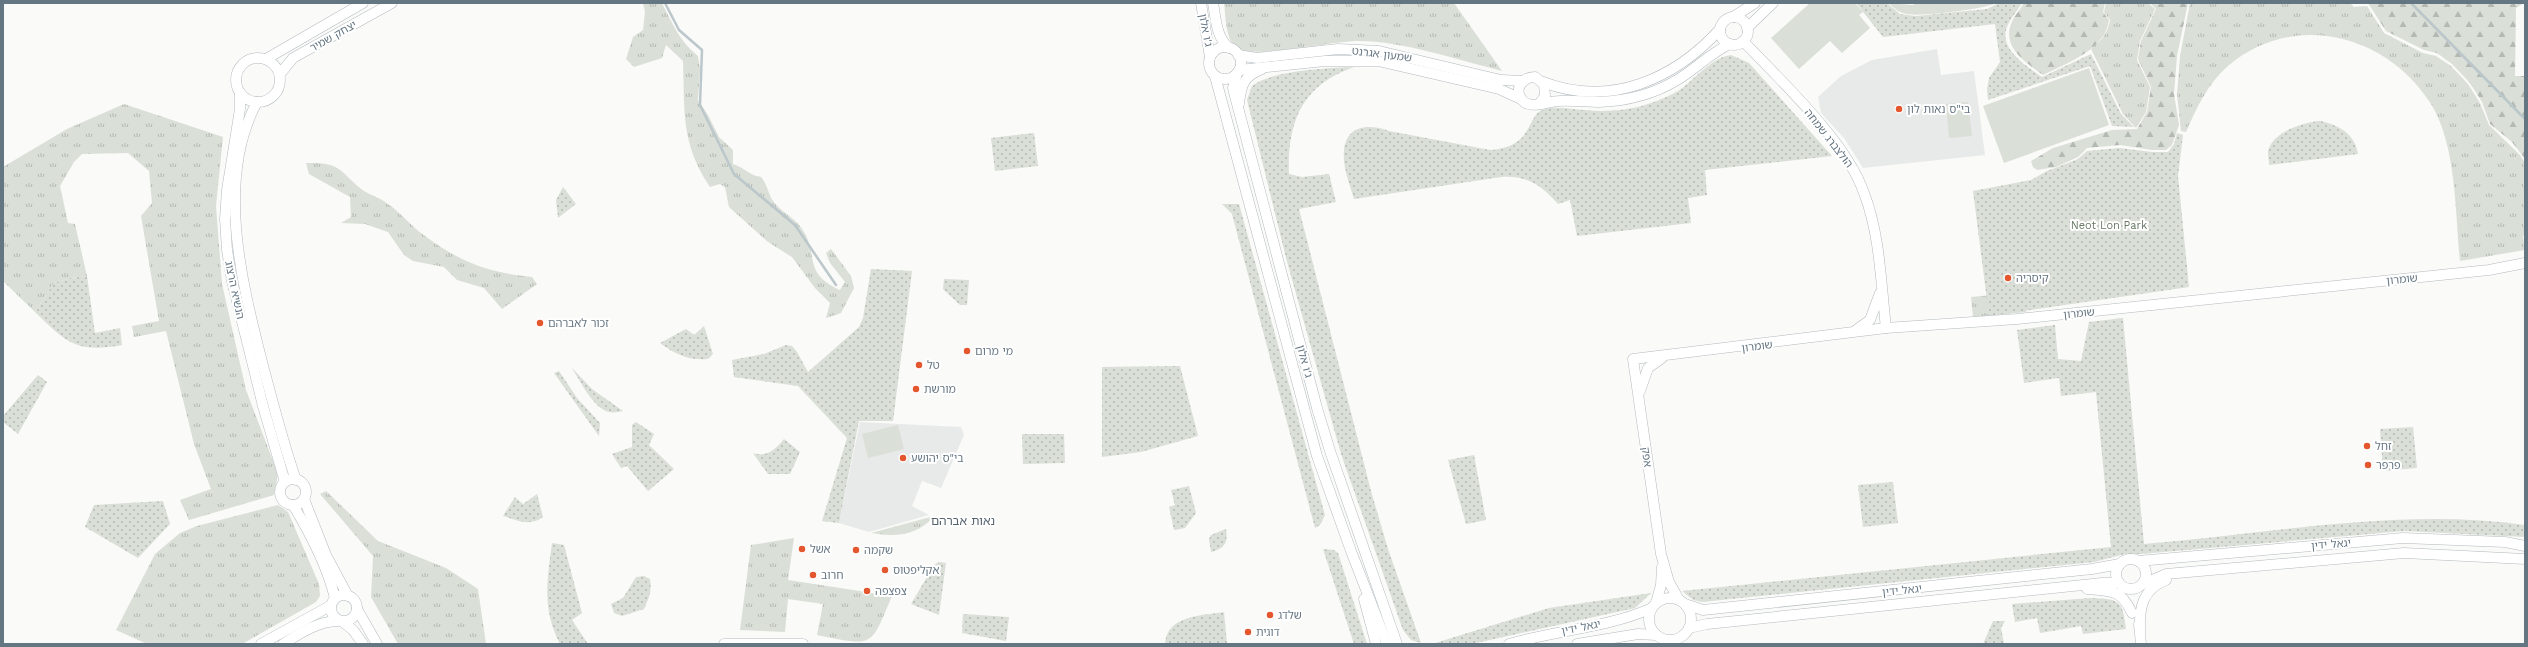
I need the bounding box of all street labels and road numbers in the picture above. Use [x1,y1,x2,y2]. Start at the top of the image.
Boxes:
street label: ג'ו אלון [1196,13,1215,48]
street label: יצחק שמיר [308,18,359,55]
street label: שמעון אגרנט [1351,44,1413,65]
street label: הולצברג שמחה [1802,106,1856,170]
street label: הנשיא הרצוג [222,260,247,321]
street label: שומרון [2386,271,2418,288]
street label: שומרון [2063,305,2095,322]
street label: שומרון [1741,338,1773,355]
street label: ג'ו אלון [1294,343,1315,379]
street label: אפק [1639,446,1654,468]
street label: יגאל ידין [2311,536,2351,553]
street label: יגאל ידין [1882,582,1923,599]
street label: יגאל ידין [1560,617,1602,638]

